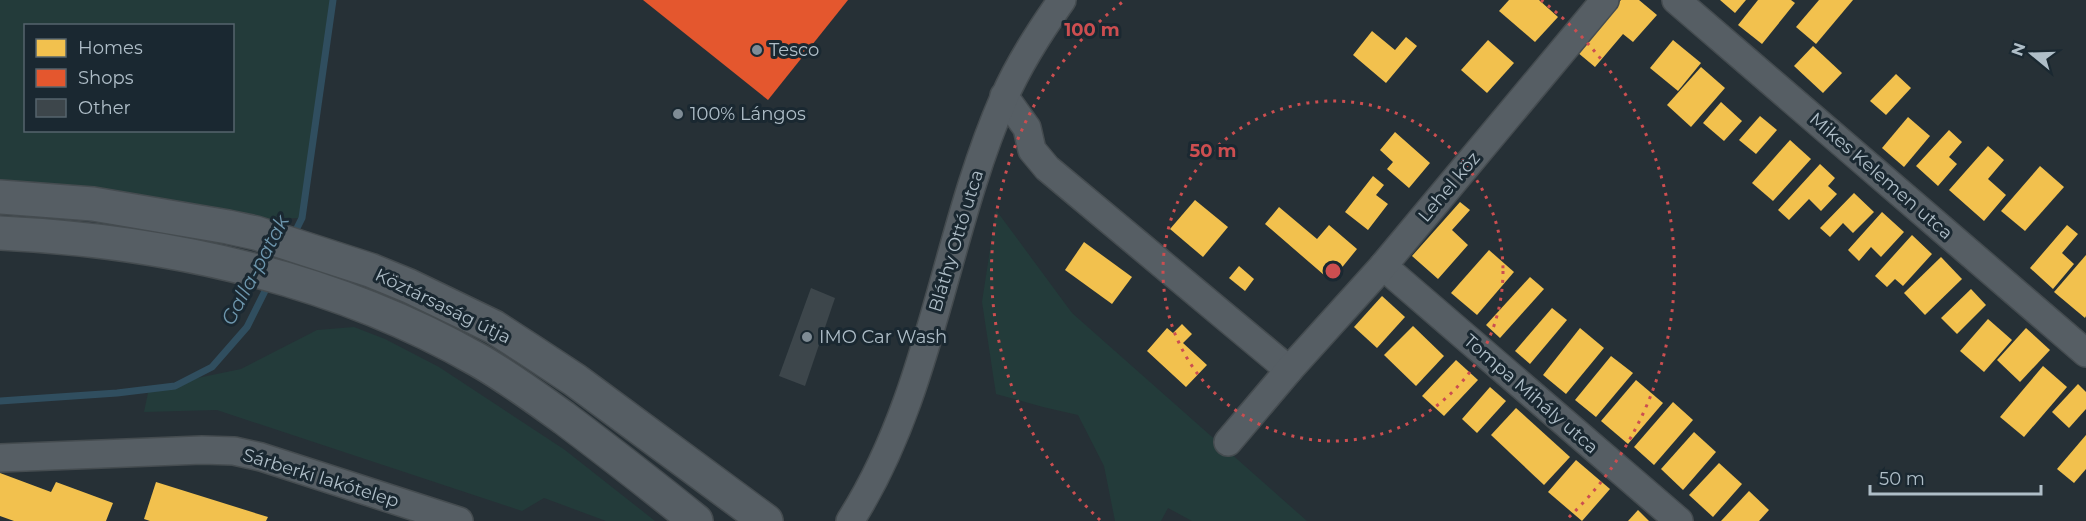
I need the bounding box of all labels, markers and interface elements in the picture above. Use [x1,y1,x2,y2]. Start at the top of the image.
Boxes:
text: 100 m [1064,19,1120,41]
legend [24,24,234,132]
north arrow [2002,24,2062,84]
text: Homes [78,37,143,59]
place label: Tesco [769,39,819,61]
text: N [2007,40,2029,58]
marker: Tesco [750,43,764,57]
text: Shops [78,67,134,89]
text: Other [78,97,131,119]
place label: 100% Lángos [690,103,806,125]
marker: 100% Lángos [671,107,685,121]
street label: Mikes Kelemen utca [1805,108,1957,244]
text: 50 m [1190,140,1236,162]
street label: Lehel köz [1413,148,1485,226]
street label: Bláthy Ottó utca [924,167,988,315]
water label: Galla-patak [216,210,295,329]
centre of rings [1323,261,1343,281]
street label: Köztársaság útja [372,264,514,348]
place label: IMO Car Wash [819,326,947,348]
marker: IMO Car Wash [800,330,814,344]
street label: Tompa Mihály utca [1459,330,1603,458]
street label: Sárberki lakótelep [240,444,402,512]
scale bar [1870,458,2041,496]
text: 50 m [1879,468,1925,490]

